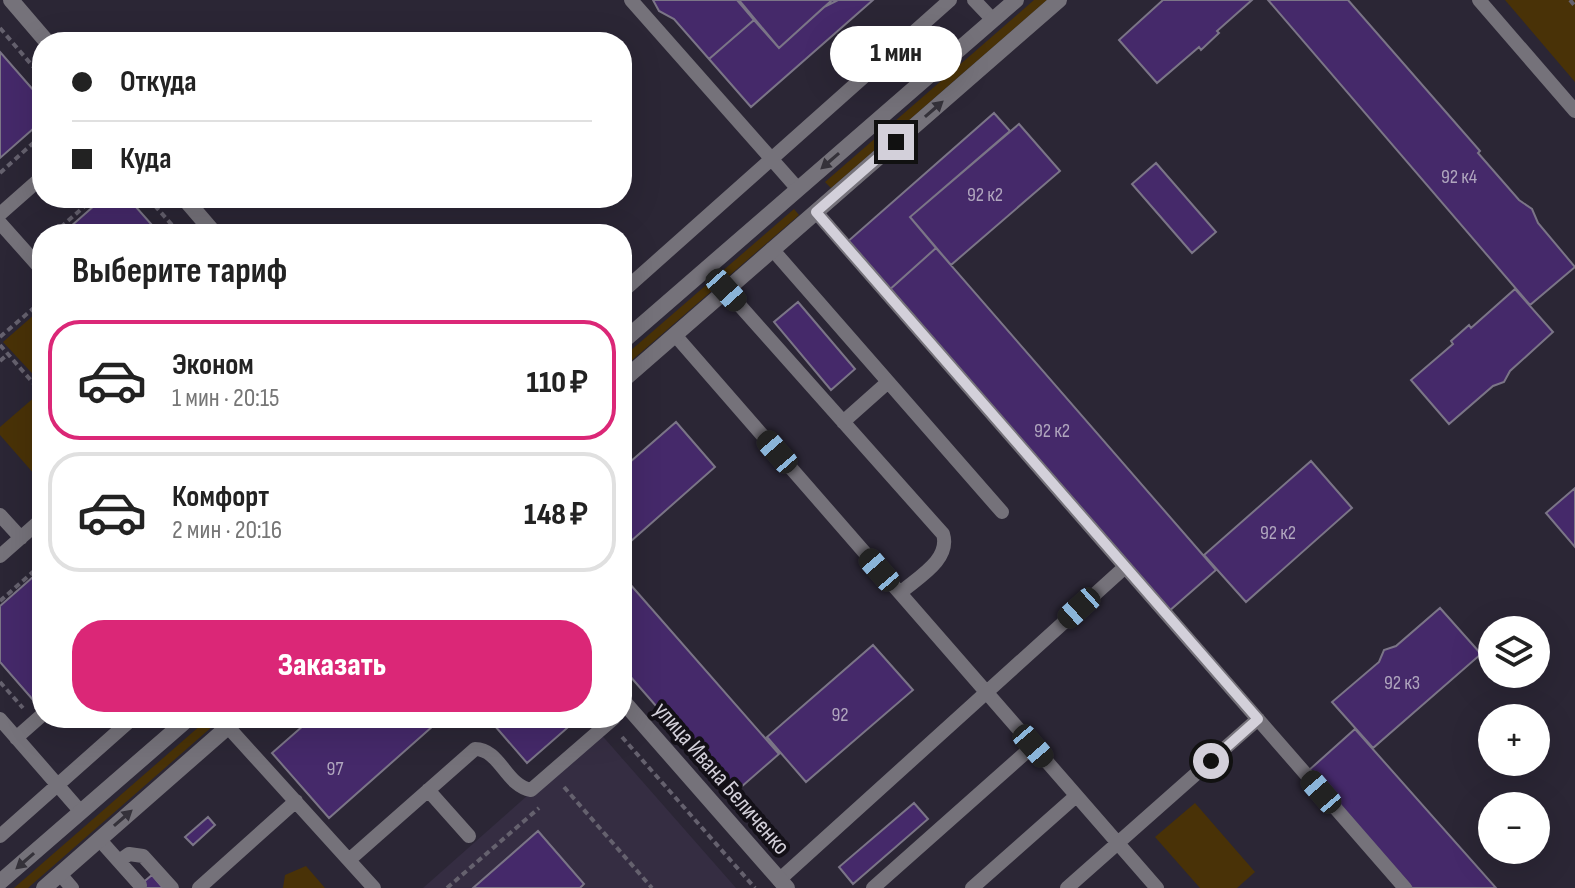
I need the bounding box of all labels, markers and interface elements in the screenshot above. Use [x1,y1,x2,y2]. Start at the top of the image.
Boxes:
callout: 1 мин [830,26,962,82]
text: 1 мин [870,38,922,69]
text: Откуда [120,64,197,100]
one-way arrow [924,101,944,118]
route end [878,124,914,160]
text: Куда [120,141,171,177]
one-way arrow [820,152,840,170]
house number: 92 к4 [1441,165,1477,189]
house number: 92 к2 [967,183,1003,207]
text: Выберите тариф [72,250,287,293]
car [701,264,751,316]
icon: car [76,344,148,416]
text: Эконом [172,347,254,383]
text: 110 ₽ [527,365,588,401]
text: 1 мин · 20:15 [172,383,280,414]
house number: 92 к2 [1034,419,1070,443]
car [752,426,802,478]
icon: car [76,476,148,548]
text: Комфорт [172,479,269,515]
text: 148 ₽ [524,497,588,533]
text: 2 мин · 20:16 [172,515,282,546]
house number: 92 к2 [1260,521,1296,545]
car [854,544,904,596]
car [1053,583,1105,633]
map controls [1478,616,1550,864]
button: layers [1478,616,1550,688]
button: Заказать [72,620,592,712]
house number: 92 к3 [1384,671,1420,695]
street label: улица Ивана Беличенко [647,696,796,861]
house number: 92 [831,703,849,727]
button: + [1478,704,1550,776]
car [1008,720,1058,772]
route start [1193,743,1229,779]
house number: 97 [327,757,343,781]
car [1296,766,1346,818]
button: − [1478,792,1550,864]
one-way arrow [113,810,133,827]
one-way arrow [15,852,35,869]

